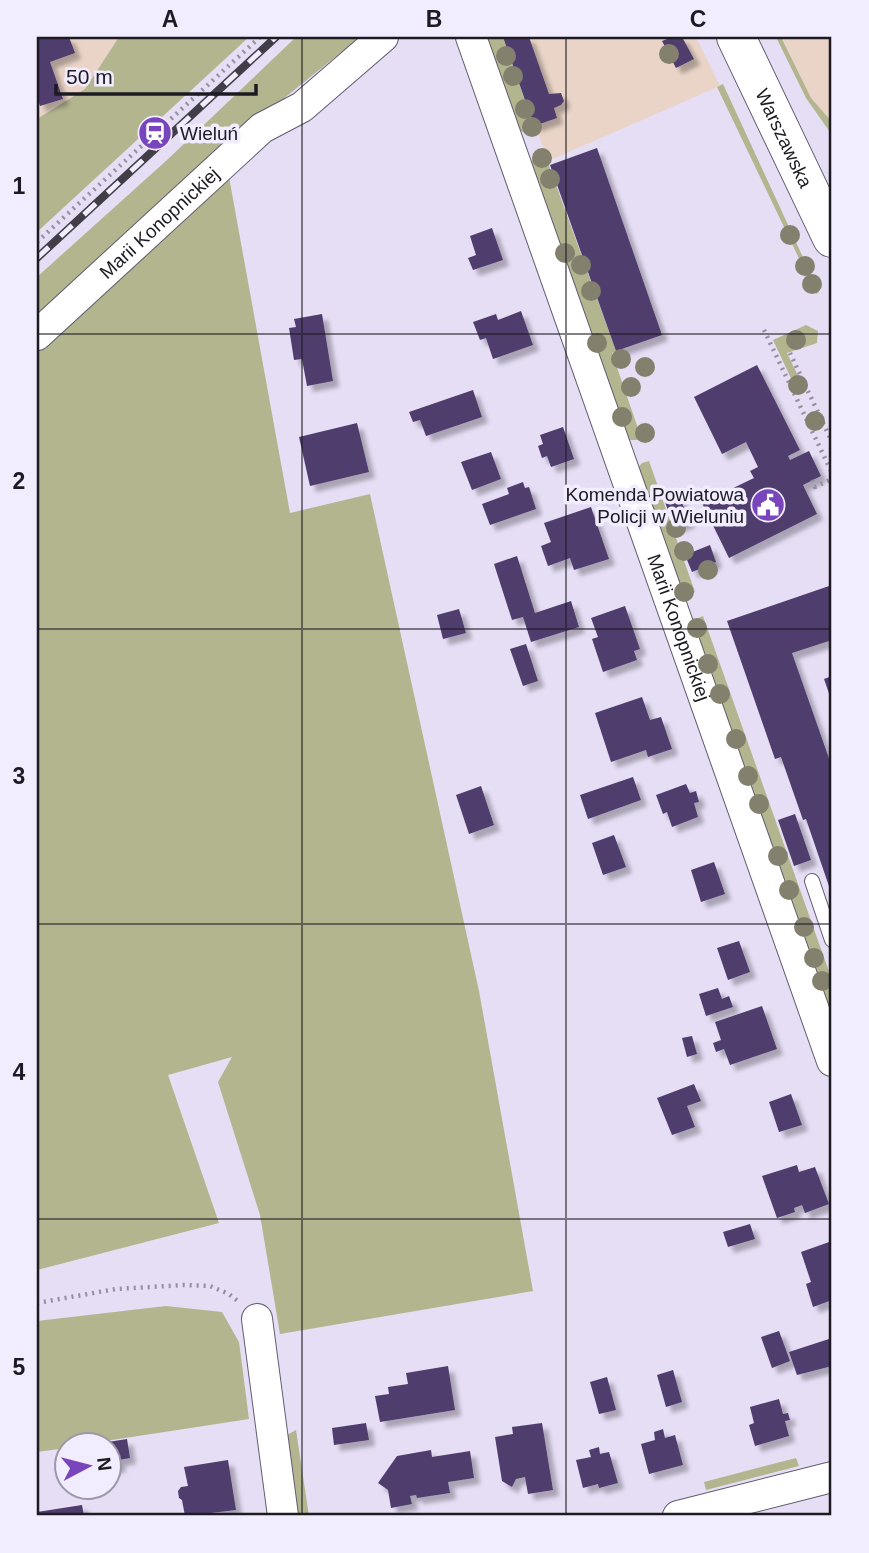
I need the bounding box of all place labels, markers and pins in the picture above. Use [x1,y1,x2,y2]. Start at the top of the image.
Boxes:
station icon: Wieluń [136,114,174,152]
place label: Wieluń [180,123,238,144]
place label: Komenda Powiatowa Policji w Wieluniu [566,484,744,527]
public building icon: Komenda Powiatowa Policji w Wieluniu [749,486,787,524]

